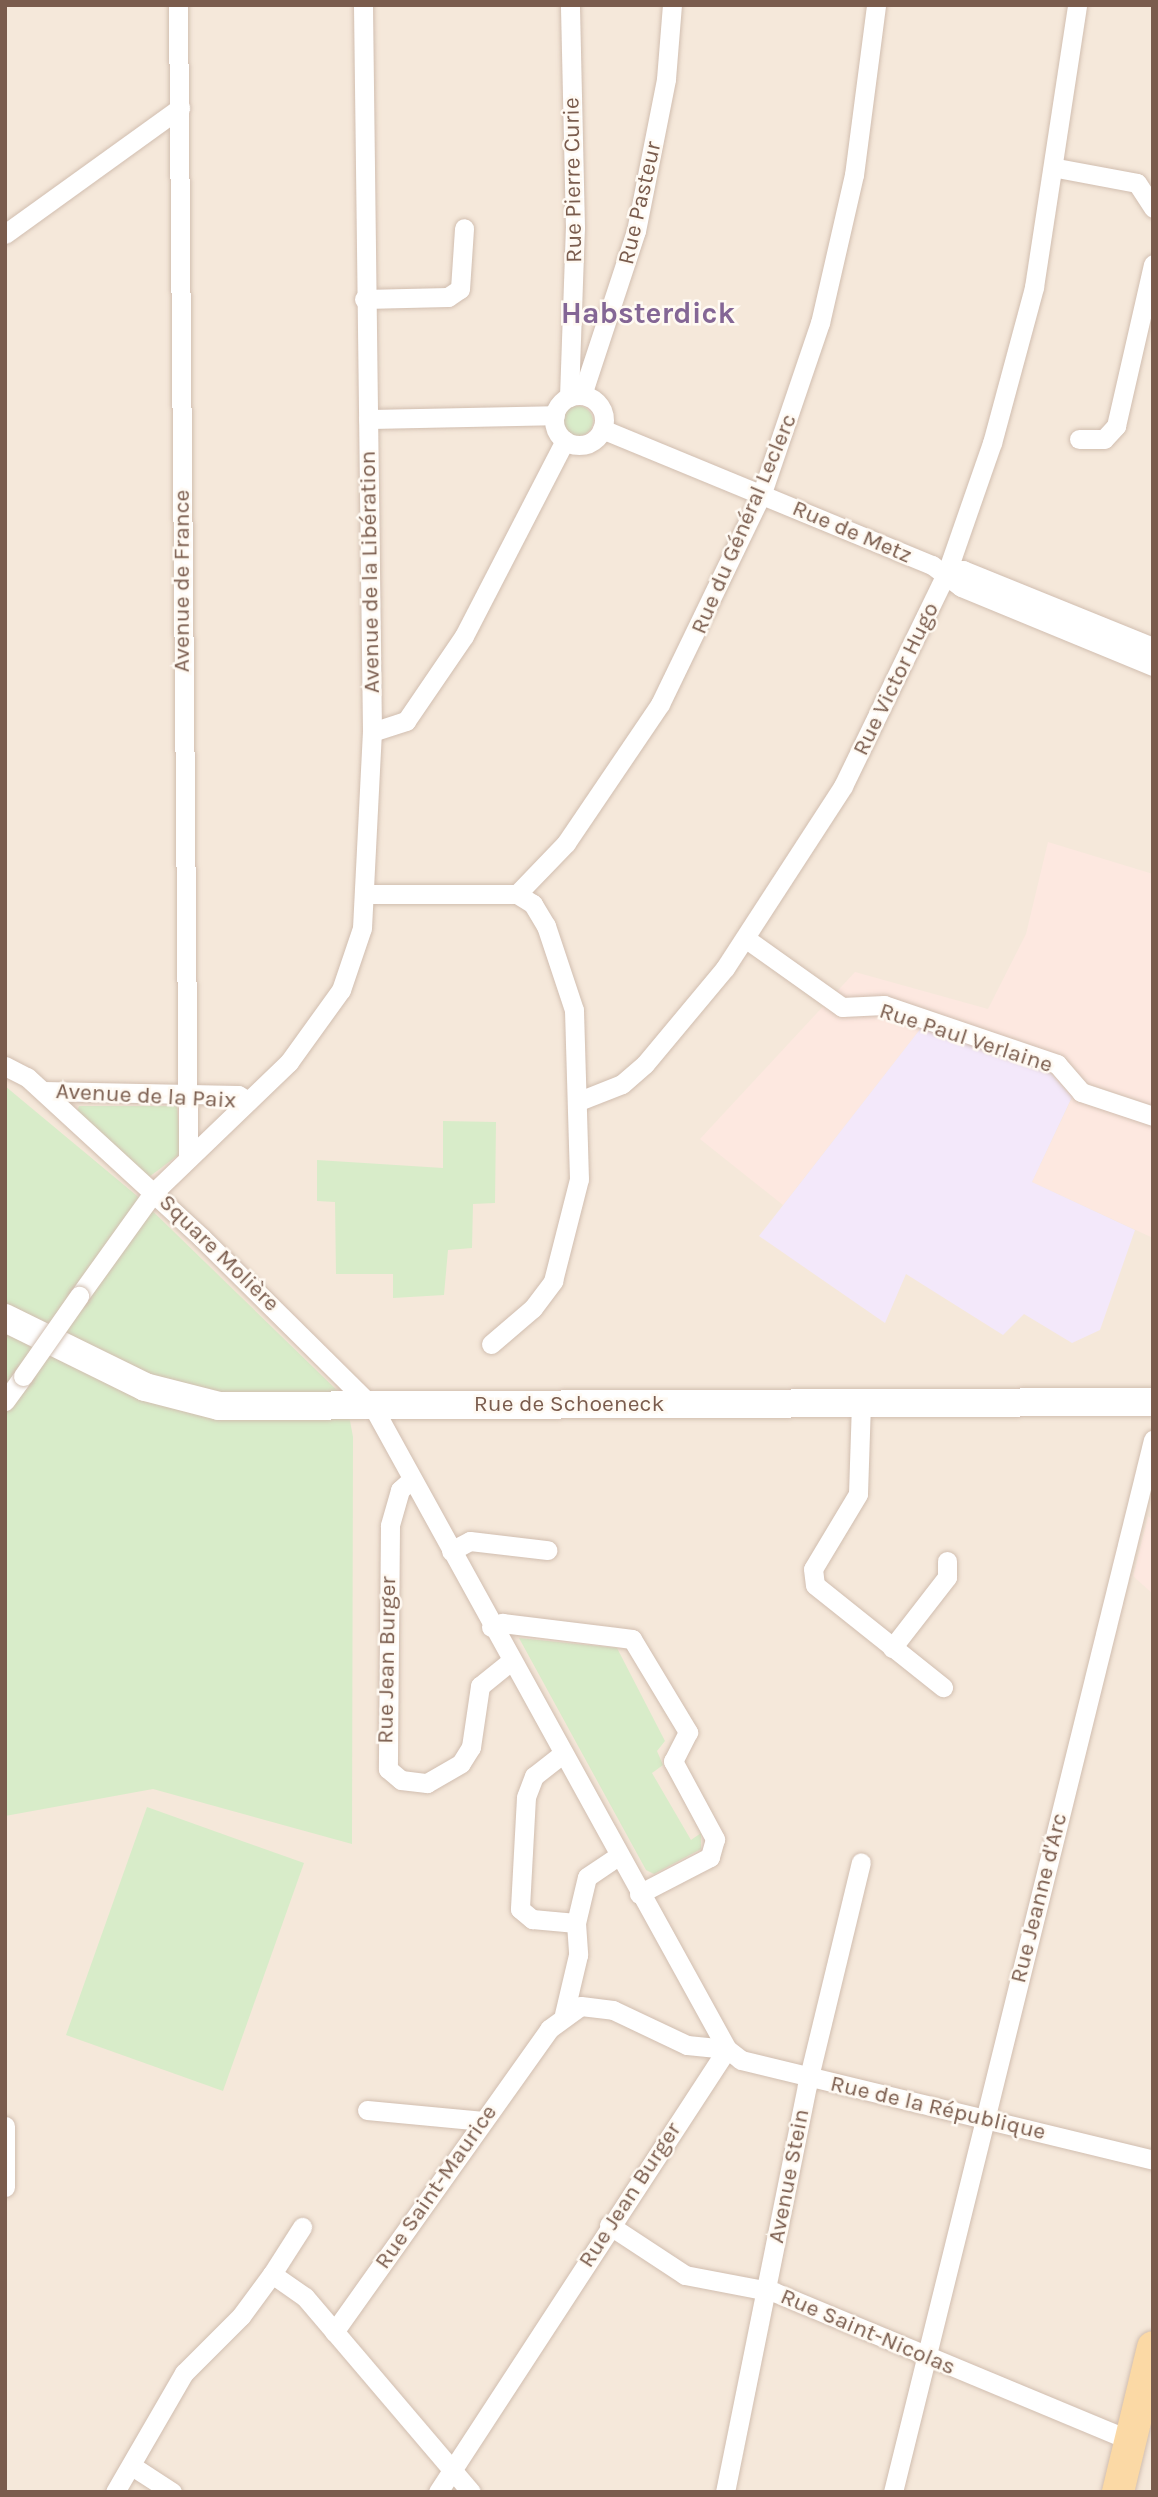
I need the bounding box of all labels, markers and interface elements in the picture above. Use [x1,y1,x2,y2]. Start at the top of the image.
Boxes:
street label: Rue Pierre Curie [558,97,588,263]
street label: Rue Pasteur [612,139,668,267]
district label: Habsterdick [561,295,735,331]
street label: Rue du Général Leclerc [685,410,803,638]
street label: Avenue de la Libération [354,450,386,694]
street label: Avenue de France [168,490,196,672]
street label: Rue de Metz [788,494,916,570]
street label: Rue Victor Hugo [847,598,945,760]
street label: Rue Paul Verlaine [876,997,1056,1079]
street label: Avenue de la Paix [55,1077,237,1115]
street label: Square Molière [153,1189,285,1317]
street label: Rue de Schoeneck [474,1390,664,1418]
street label: Rue Jean Burger [372,1576,402,1744]
street label: Rue Jeanne d'Arc [1005,1810,1073,1986]
street label: Rue de la République [828,2070,1048,2146]
street label: Rue Saint-Maurice [369,2100,503,2274]
street label: Avenue Stein [762,2106,816,2246]
street label: Rue Jean Burger [573,2117,687,2273]
street label: Rue Saint-Nicolas [776,2283,960,2381]

